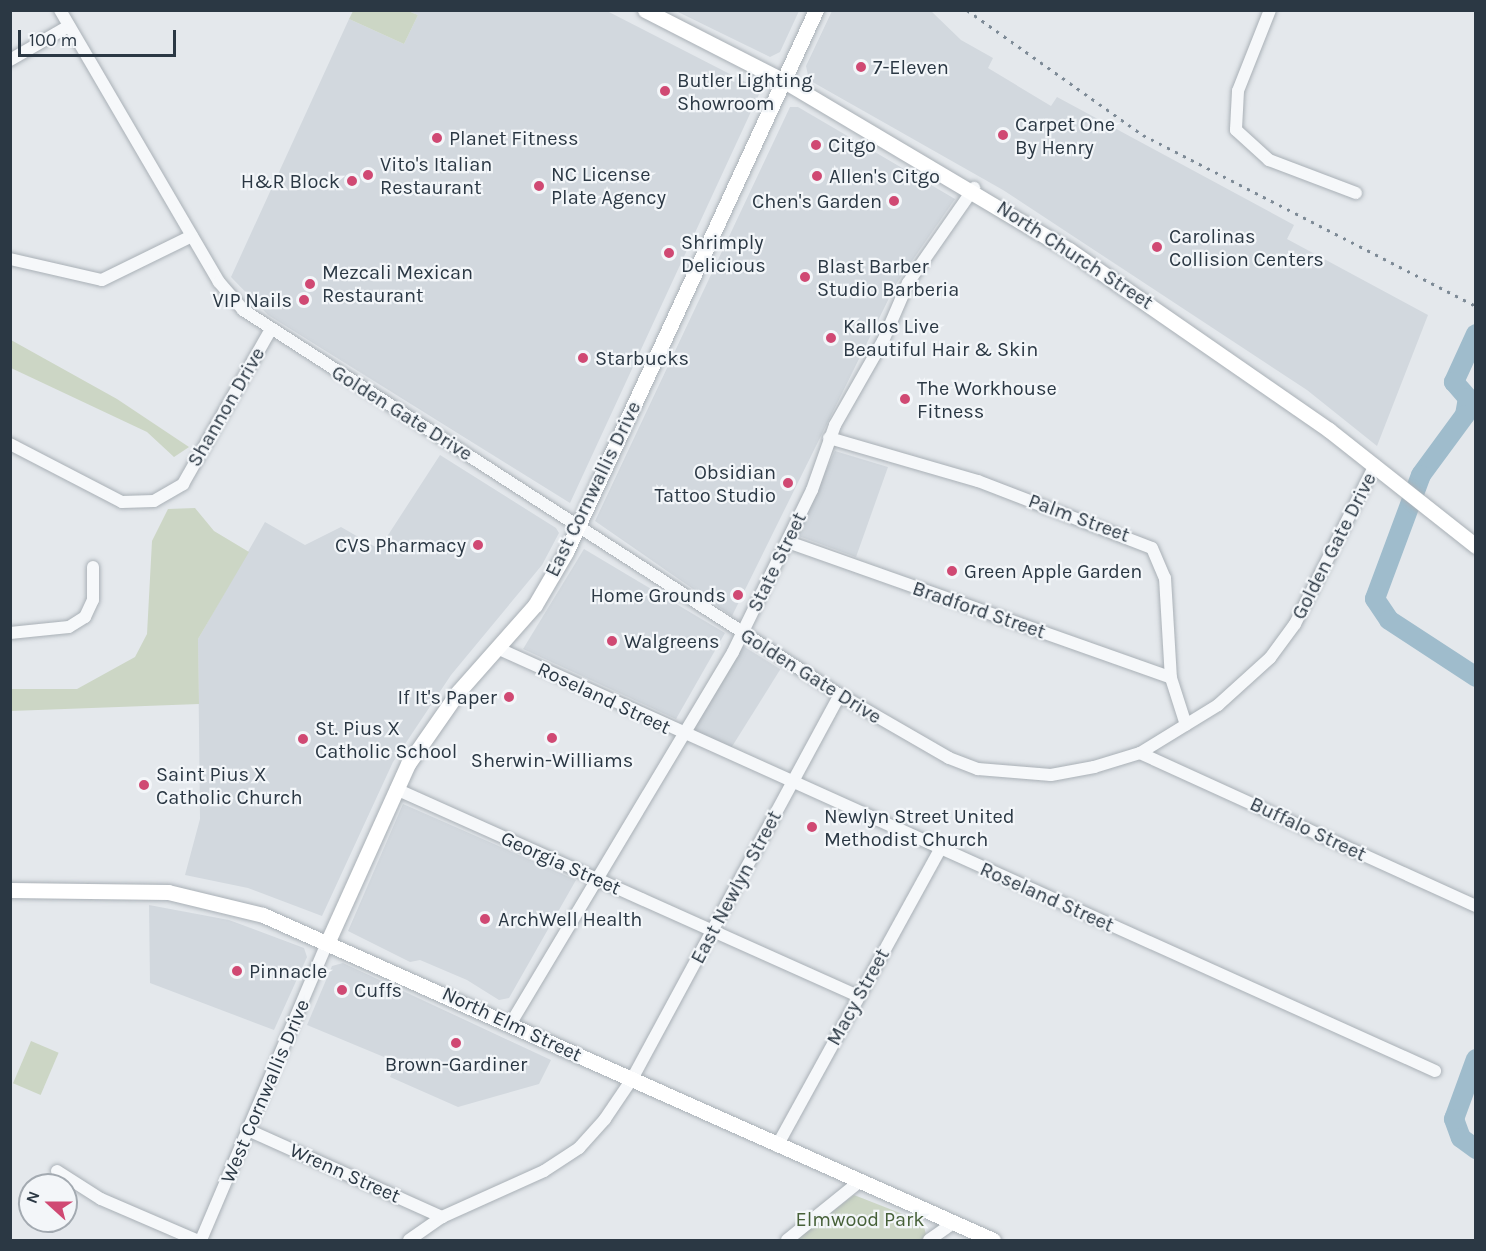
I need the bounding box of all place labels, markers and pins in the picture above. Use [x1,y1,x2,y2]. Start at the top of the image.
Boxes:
place label: 7-Eleven [873,55,949,79]
marker: 7-Eleven [854,60,868,74]
place label: Butler Lighting Showroom [677,68,812,115]
marker: Butler Lighting Showroom [658,84,672,98]
place label: Carpet One By Henry [1015,112,1115,159]
place label: Planet Fitness [449,126,579,150]
marker: Carpet One By Henry [996,128,1010,142]
marker: Planet Fitness [430,131,444,145]
place label: Citgo [828,133,876,157]
marker: Citgo [809,138,823,152]
place label: Vito's Italian Restaurant [380,152,492,199]
place label: NC License Plate Agency [551,162,666,209]
place label: Allen's Citgo [829,164,940,188]
marker: Vito's Italian Restaurant [361,168,375,182]
place label: H&R Block [241,169,340,193]
marker: Allen's Citgo [810,169,824,183]
marker: H&R Block [345,174,359,188]
marker: NC License Plate Agency [532,179,546,193]
place label: Chen's Garden [752,189,882,213]
marker: Chen's Garden [887,194,901,208]
place label: Carolinas Collision Centers [1169,224,1324,271]
place label: Shrimply Delicious [681,230,766,277]
marker: Carolinas Collision Centers [1150,240,1164,254]
marker: Shrimply Delicious [662,246,676,260]
place label: Blast Barber Studio Barberia [817,254,959,301]
place label: Mezcali Mexican Restaurant [322,260,473,307]
marker: Blast Barber Studio Barberia [798,270,812,284]
marker: Mezcali Mexican Restaurant [303,277,317,291]
place label: VIP Nails [213,288,292,312]
marker: VIP Nails [297,293,311,307]
place label: Kallos Live Beautiful Hair & Skin [843,314,1038,361]
marker: Kallos Live Beautiful Hair & Skin [824,331,838,345]
place label: Starbucks [595,346,689,370]
marker: Starbucks [576,351,590,365]
place label: The Workhouse Fitness [917,376,1057,423]
marker: The Workhouse Fitness [898,392,912,406]
place label: Obsidian Tattoo Studio [655,460,776,507]
marker: Obsidian Tattoo Studio [781,476,795,490]
place label: CVS Pharmacy [335,533,466,557]
marker: CVS Pharmacy [471,538,485,552]
place label: Green Apple Garden [964,559,1142,583]
marker: Green Apple Garden [945,564,959,578]
place label: Home Grounds [590,583,726,607]
marker: Home Grounds [731,588,745,602]
place label: Walgreens [624,629,719,653]
marker: Walgreens [605,634,619,648]
place label: If It's Paper [397,685,497,709]
marker: If It's Paper [502,690,516,704]
place label: St. Pius X Catholic School [315,716,457,763]
marker: Sherwin-Williams [545,731,559,745]
marker: St. Pius X Catholic School [296,732,310,746]
place label: Sherwin-Williams [471,748,633,772]
place label: Saint Pius X Catholic Church [156,762,302,809]
marker: Saint Pius X Catholic Church [137,778,151,792]
place label: Newlyn Street United Methodist Church [824,804,1015,851]
marker: Newlyn Street United Methodist Church [805,820,819,834]
place label: ArchWell Health [498,907,642,931]
marker: ArchWell Health [476,910,494,928]
place label: Pinnacle [249,959,327,983]
marker: Pinnacle [230,964,244,978]
place label: Cuffs [354,978,402,1002]
marker: Cuffs [335,983,349,997]
marker: Brown-Gardiner [449,1036,463,1050]
place label: Brown-Gardiner [385,1052,527,1076]

